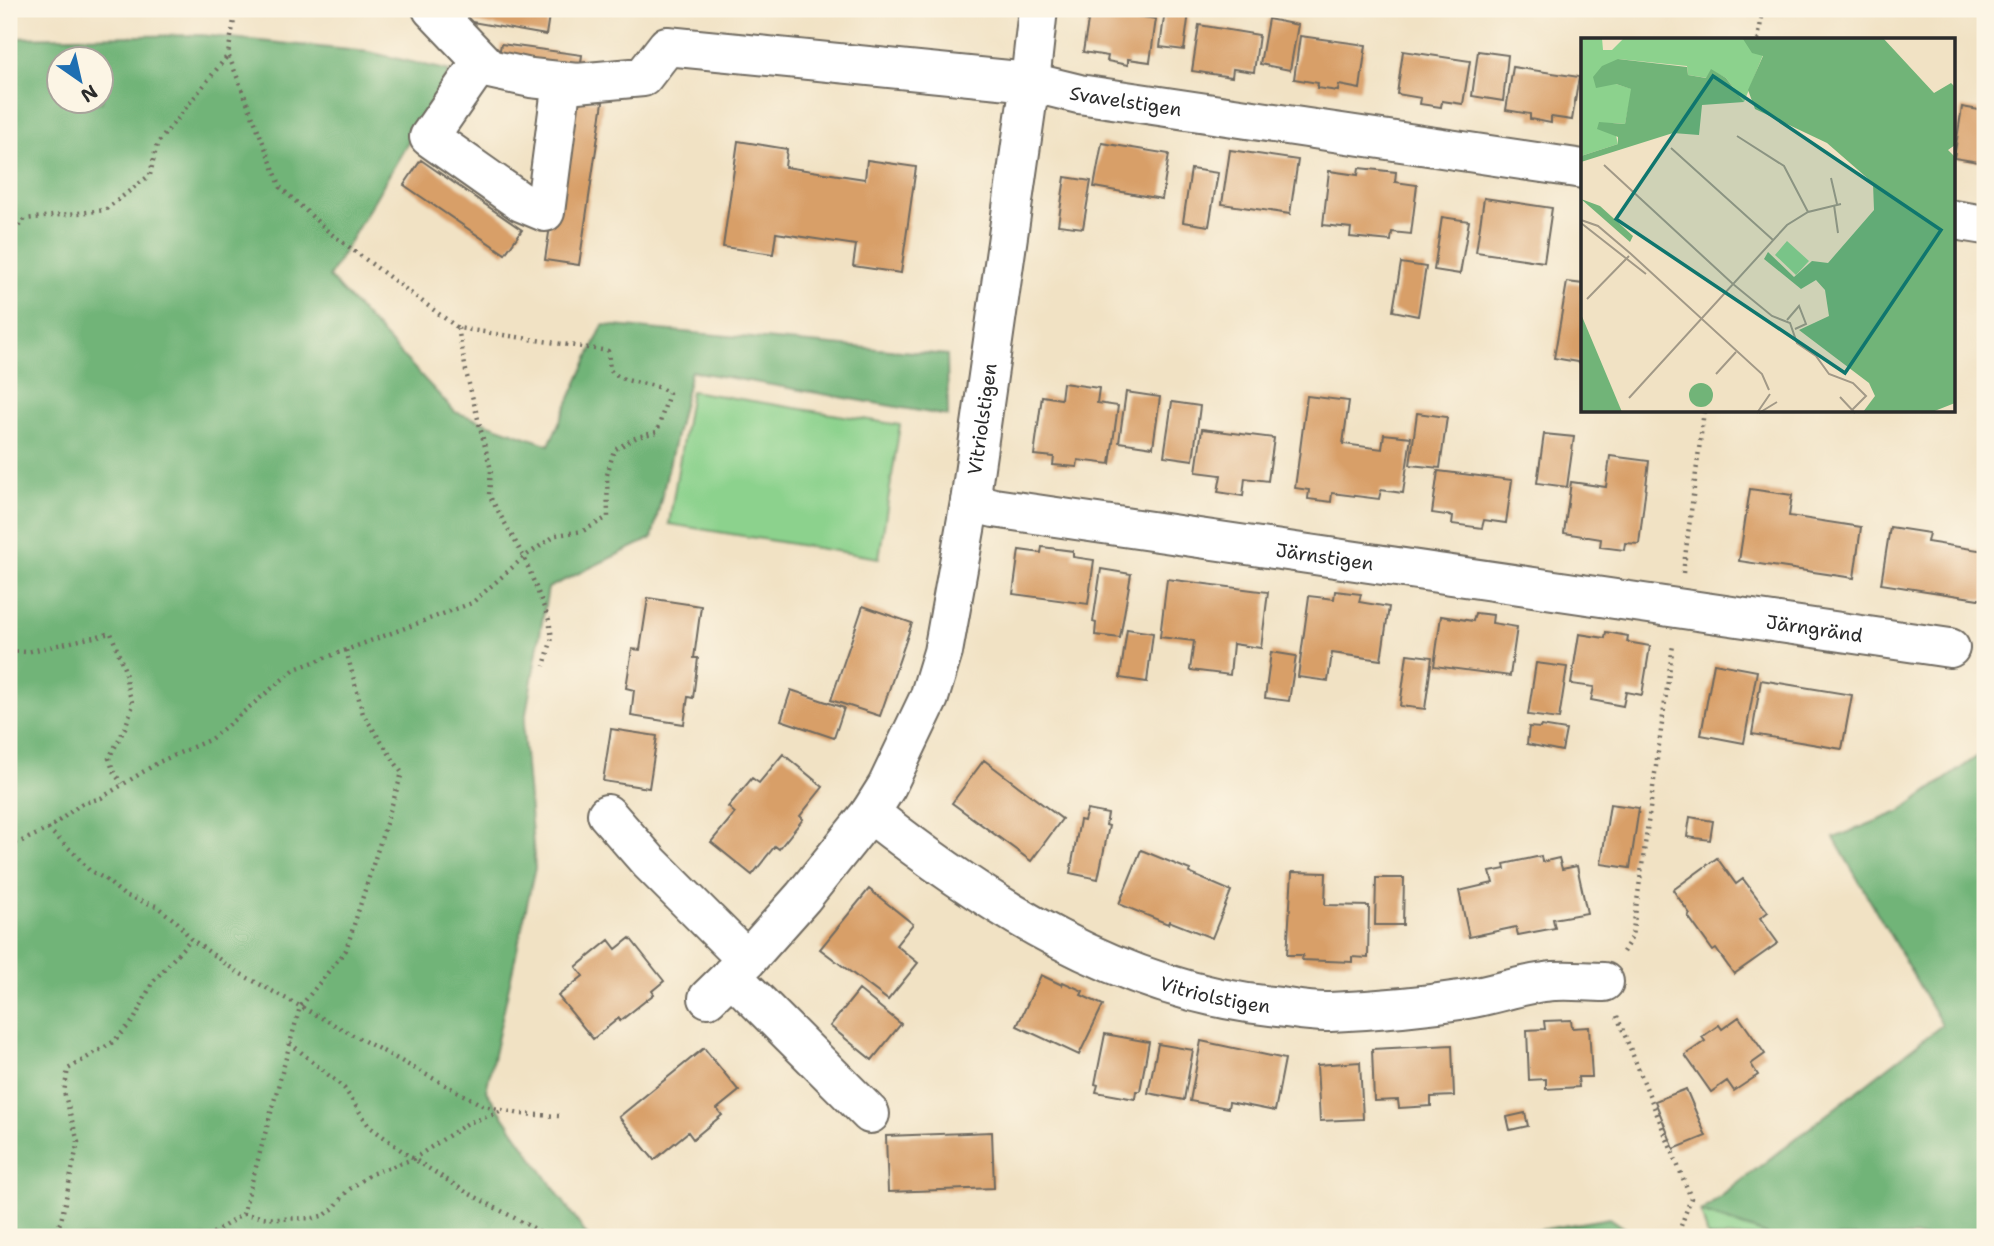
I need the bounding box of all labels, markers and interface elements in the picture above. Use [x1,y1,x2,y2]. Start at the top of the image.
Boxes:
inset map [1581,38,1955,413]
north arrow [46,46,116,116]
text: N [76,79,102,108]
street label: Svavelstigen [1067,80,1183,122]
street label: Vitriolstigen [962,361,1003,477]
street label: Järnstigen [1274,537,1375,576]
street label: Järngränd [1764,609,1864,648]
street label: Vitriolstigen [1156,971,1272,1019]

